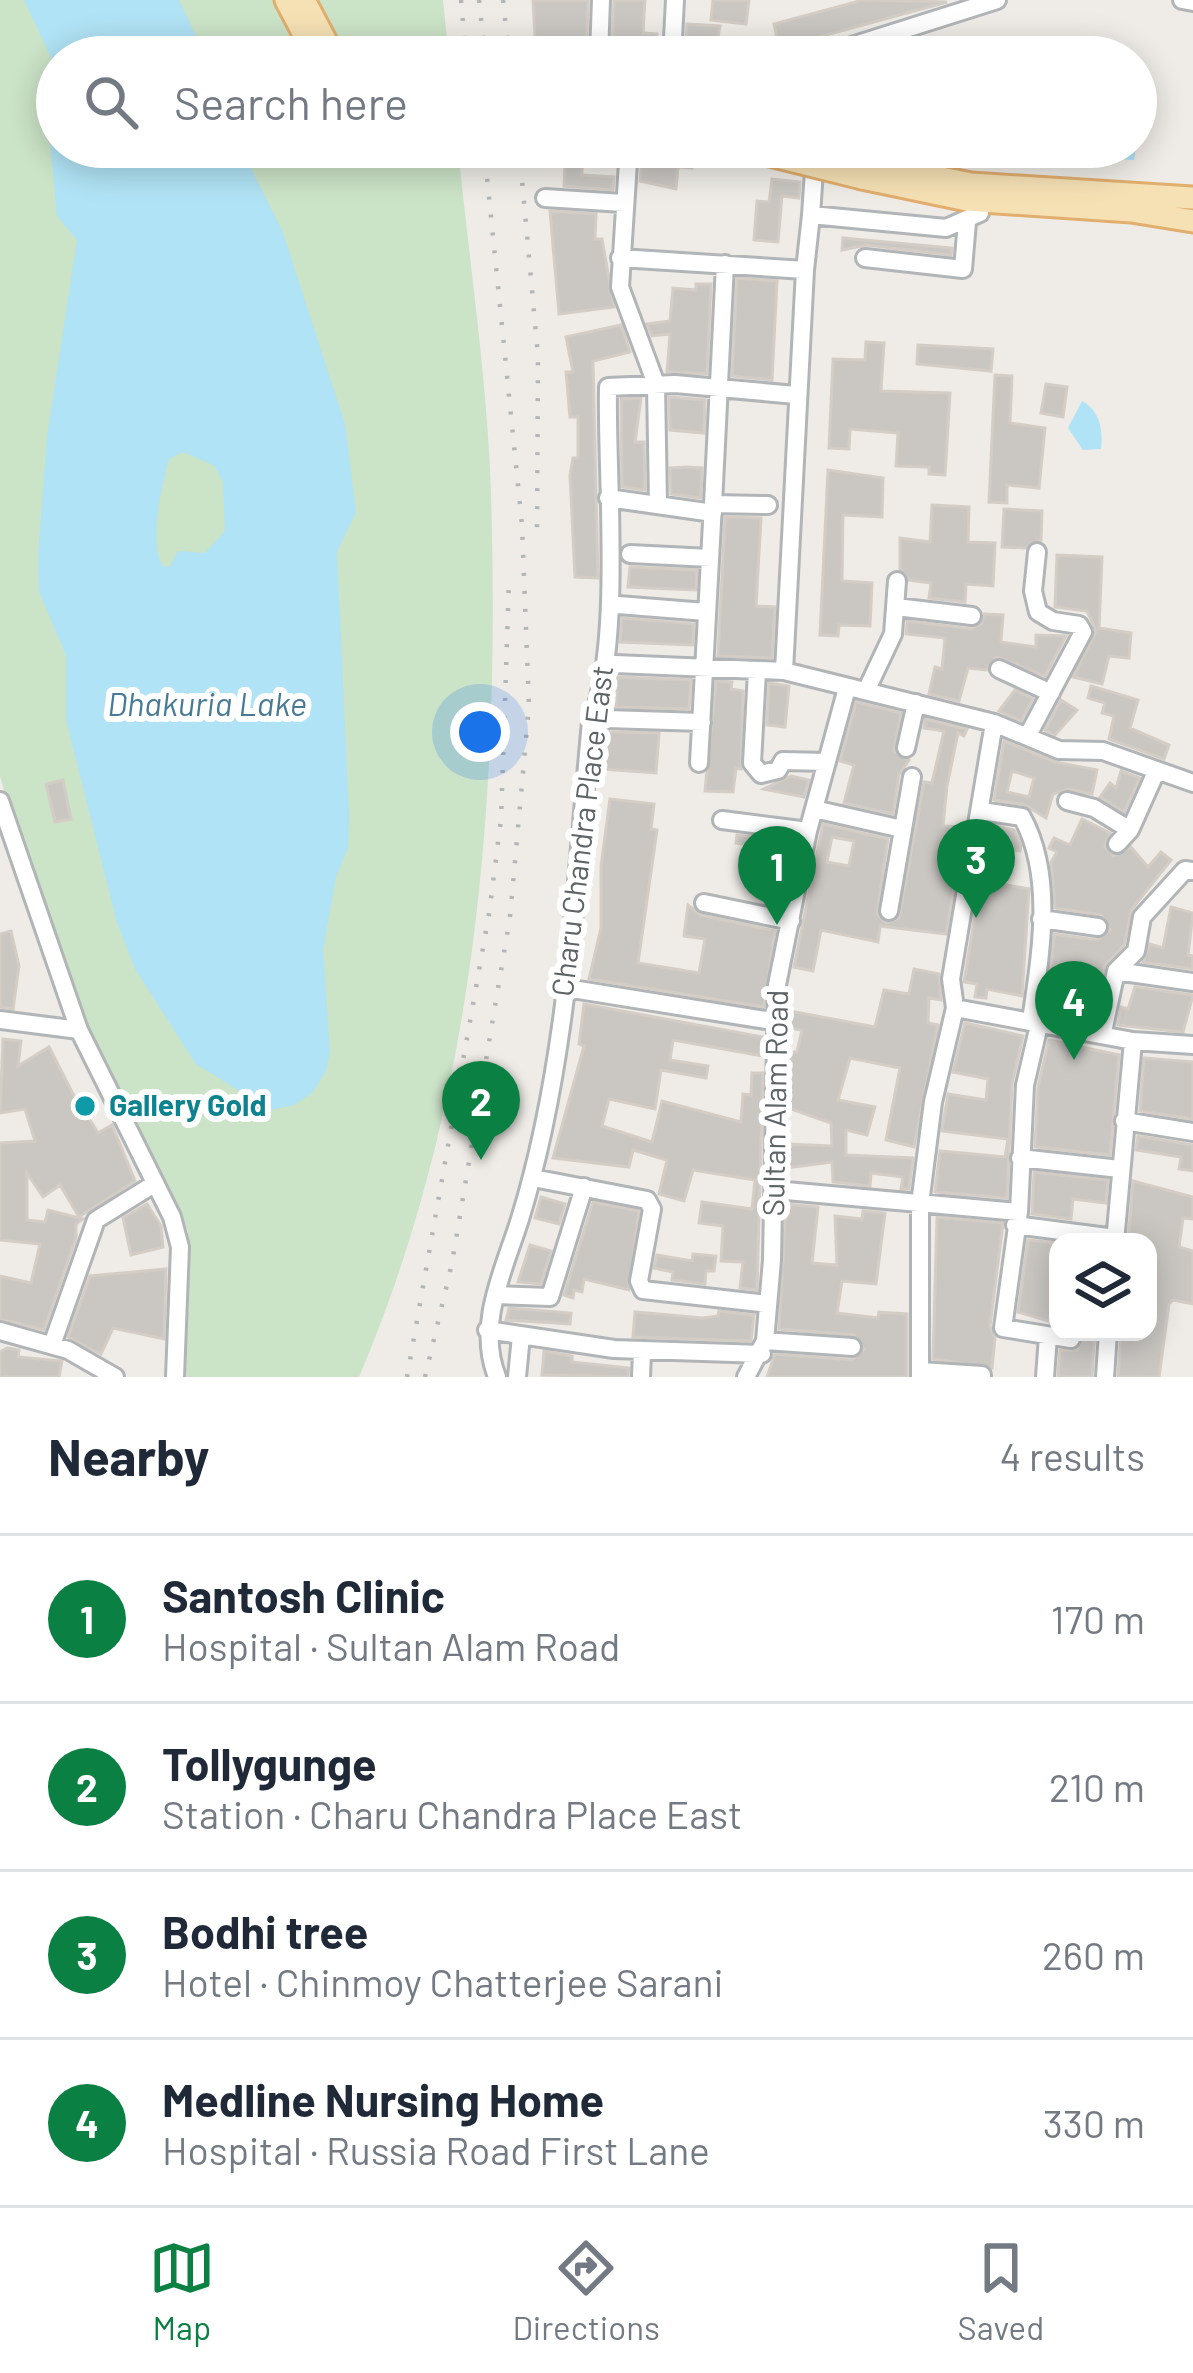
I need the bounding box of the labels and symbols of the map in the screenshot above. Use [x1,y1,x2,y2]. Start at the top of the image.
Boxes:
street label: Charu Chandra Place East [543,663,619,998]
water label: Dhakuria Lake [107,683,307,723]
your location [450,702,510,762]
pin: 3 [937,819,1015,918]
pin: 1 [738,826,816,925]
pin: 4 [1035,961,1113,1060]
street label: Sultan Alam Road [754,989,794,1217]
pin: 2 [442,1061,520,1160]
place label: Gallery Gold [109,1086,266,1122]
marker: Gallery Gold [72,1093,98,1119]

